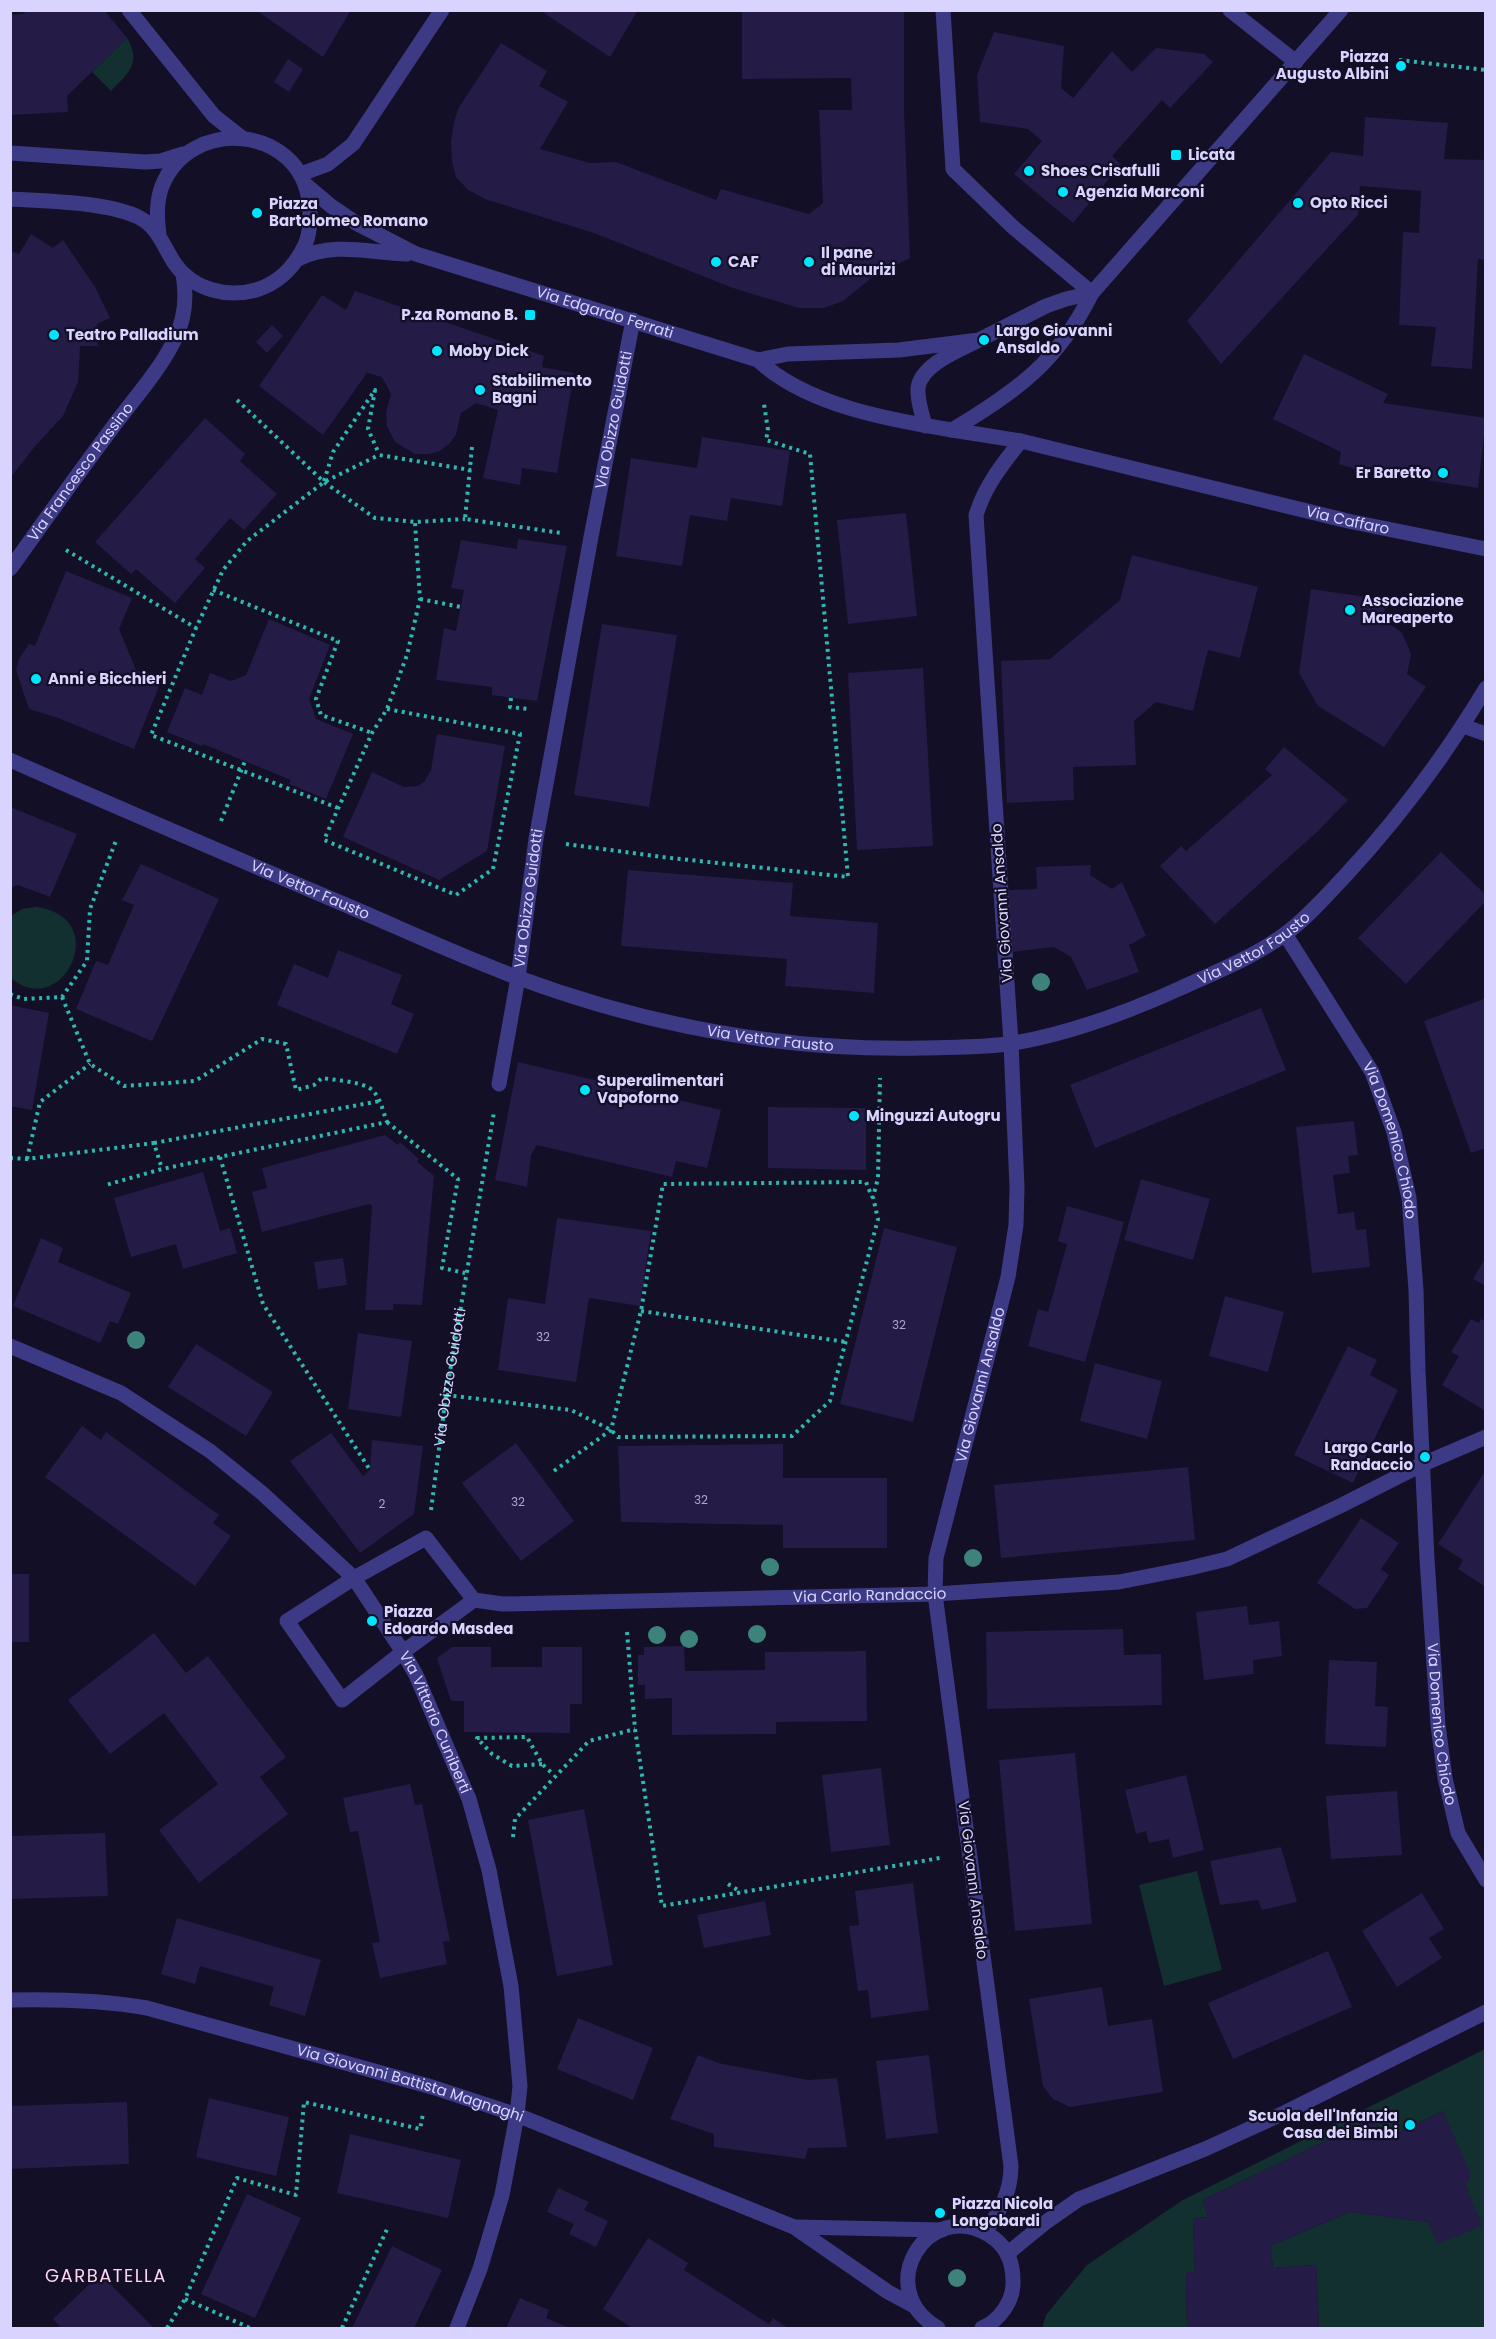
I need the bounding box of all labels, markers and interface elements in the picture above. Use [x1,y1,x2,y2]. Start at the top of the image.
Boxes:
place label: Piazza Augusto Albini [1276,46,1389,84]
marker: Piazza Augusto Albini [1394,59,1408,73]
place label: Licata [1188,144,1235,165]
marker: Licata [1169,148,1183,162]
place label: Shoes Crisafulli [1041,160,1160,181]
marker: Shoes Crisafulli [1022,164,1036,178]
place label: Agenzia Marconi [1075,181,1204,202]
marker: Agenzia Marconi [1056,185,1070,199]
place label: Opto Ricci [1310,192,1388,213]
place label: Piazza Bartolomeo Romano [269,193,428,231]
marker: Opto Ricci [1291,196,1305,210]
marker: Piazza Bartolomeo Romano [250,206,264,220]
place label: Il pane di Maurizi [821,242,896,280]
place label: CAF [728,251,759,272]
marker: CAF [709,255,723,269]
marker: Il pane di Maurizi [802,255,816,269]
street label: Via Edgardo Ferrati [534,281,676,343]
place label: P.za Romano B. [401,304,518,325]
marker: P.za Romano B. [523,308,537,322]
place label: Largo Giovanni Ansaldo [996,320,1112,358]
place label: Teatro Palladium [66,324,199,345]
marker: Teatro Palladium [47,328,61,342]
marker: Largo Giovanni Ansaldo [977,333,991,347]
place label: Moby Dick [449,340,530,361]
marker: Moby Dick [430,344,444,358]
street label: Via Obizzo Guidotti [590,349,637,491]
place label: Stabilimento Bagni [492,370,592,408]
marker: Stabilimento Bagni [473,383,487,397]
street label: Via Francesco Passino [22,398,138,545]
place label: Er Baretto [1356,462,1431,483]
marker: Er Baretto [1436,466,1450,480]
street label: Via Caffaro [1304,500,1391,539]
place label: Associazione Mareaperto [1362,590,1464,628]
marker: Associazione Mareaperto [1343,603,1357,617]
place label: Anni e Bicchieri [48,668,166,689]
marker: Anni e Bicchieri [29,672,43,686]
street label: Via Giovanni Ansaldo [985,823,1018,983]
street label: Via Obizzo Guidotti [508,827,548,969]
street label: Via Vettor Fausto [247,855,373,924]
street label: Via Vettor Fausto [1194,907,1315,989]
street label: Via Vettor Fausto [705,1019,835,1056]
street label: Via Domenico Chiodo [1358,1057,1422,1220]
place label: Superalimentari Vapoforno [597,1070,724,1108]
marker: Superalimentari Vapoforno [578,1083,592,1097]
place label: Minguzzi Autogru [866,1105,1001,1126]
marker: Minguzzi Autogru [847,1109,861,1123]
street label: Via Giovanni Ansaldo [950,1305,1010,1465]
street label: Via Obizzo Guidotti [428,1306,471,1448]
house number: 32 [892,1316,906,1333]
house number: 32 [536,1328,550,1345]
place label: Largo Carlo Randaccio [1324,1437,1413,1475]
marker: Largo Carlo Randaccio [1418,1450,1432,1464]
house number: 32 [694,1491,708,1508]
house number: 32 [511,1493,525,1510]
house number: 2 [379,1495,386,1512]
street label: Via Carlo Randaccio [793,1582,947,1607]
place label: Piazza Edoardo Masdea [384,1601,513,1639]
marker: Piazza Edoardo Masdea [365,1614,379,1628]
street label: Via Domenico Chiodo [1423,1642,1462,1807]
street label: Via Vittorio Cuniberti [394,1647,476,1797]
street label: Via Giovanni Ansaldo [953,1800,994,1960]
street label: Via Giovanni Battista Magnaghi [294,2039,527,2127]
place label: Scuola dell'Infanzia Casa dei Bimbi [1248,2105,1398,2143]
marker: Scuola dell'Infanzia Casa dei Bimbi [1403,2118,1417,2132]
place label: Piazza Nicola Longobardi [952,2193,1053,2231]
marker: Piazza Nicola Longobardi [933,2206,947,2220]
district label: GARBATELLA [45,2263,167,2288]

